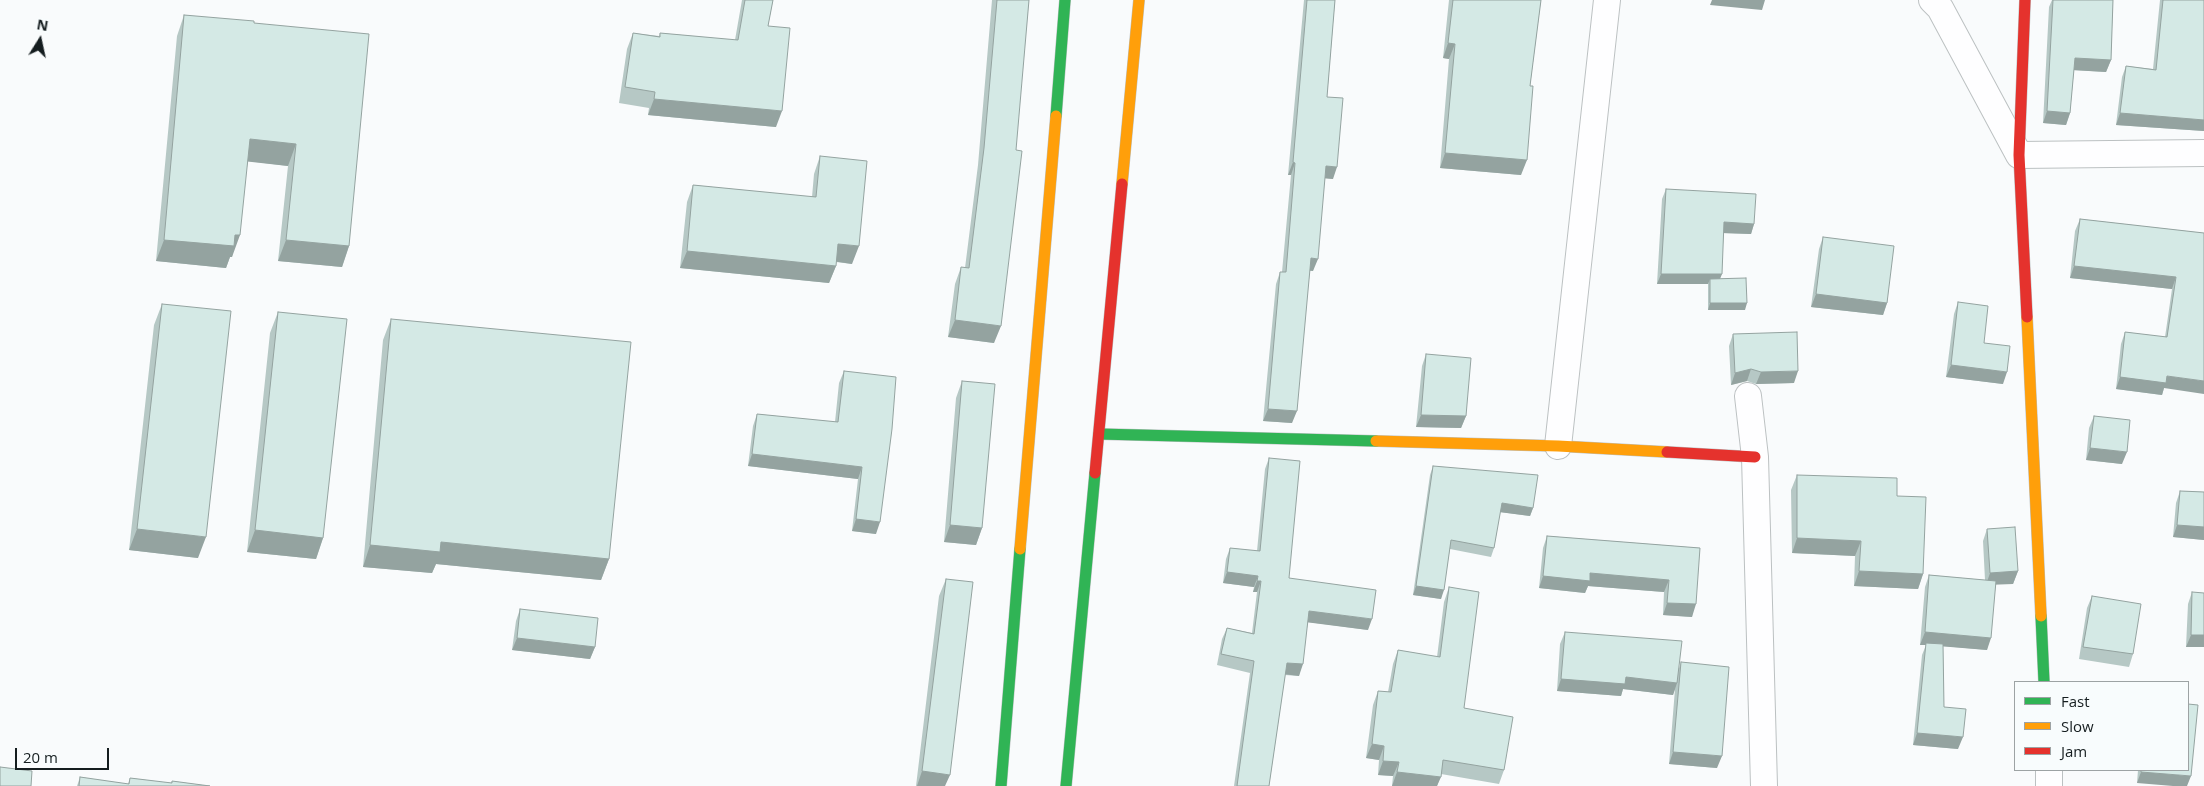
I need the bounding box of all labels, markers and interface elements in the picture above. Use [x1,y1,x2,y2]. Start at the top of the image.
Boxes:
text: N [35,14,50,35]
north arrow [15,15,65,65]
legend [2014,681,2189,771]
text: Fast [2061,691,2090,711]
text: Slow [2061,716,2094,736]
scale bar [18,738,111,770]
text: Jam [2061,741,2087,761]
text: 20 m [23,747,58,767]

